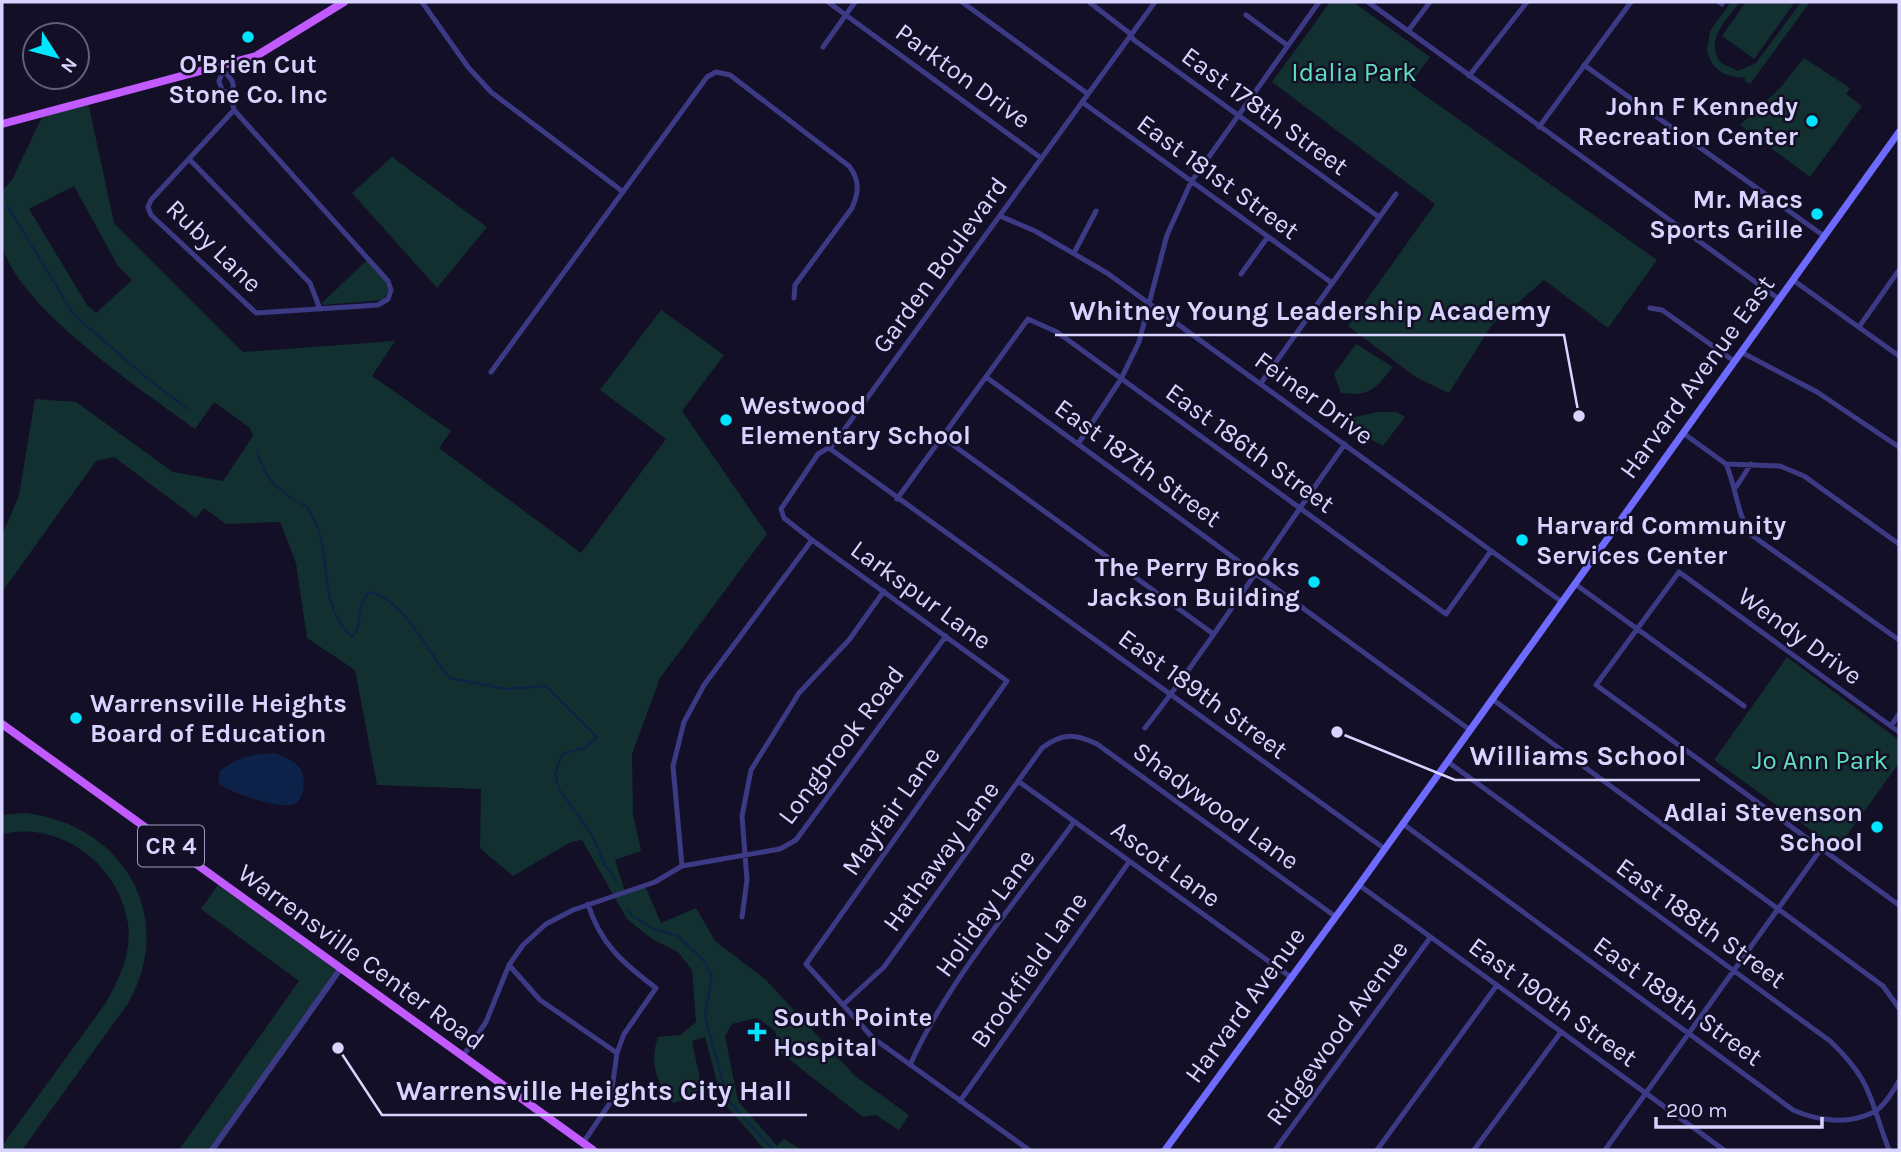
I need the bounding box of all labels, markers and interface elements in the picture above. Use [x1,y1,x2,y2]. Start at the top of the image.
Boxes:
street label: Parkton Drive [889,17,1037,135]
north arrow [21,21,91,91]
marker: O'Brien Cut Stone Co. Inc [240,29,256,45]
street label: East 178th Street [1176,40,1355,182]
place label: O'Brien Cut Stone Co. Inc [168,49,328,110]
text: N [56,53,82,77]
park label: Idalia Park [1291,57,1417,88]
place label: John F Kennedy Recreation Center [1578,91,1799,152]
street label: East 181st Street [1131,108,1305,246]
marker: John F Kennedy Recreation Center [1804,113,1820,129]
street label: Garden Boulevard [866,171,1014,359]
place label: Mr. Macs Sports Grille [1649,184,1803,245]
street label: Ruby Lane [160,193,268,299]
marker: Mr. Macs Sports Grille [1809,206,1825,222]
street label: Harvard Avenue East [1613,269,1781,485]
callout: Whitney Young Leadership Academy [1055,286,1564,335]
text: Whitney Young Leadership Academy [1069,294,1551,327]
street label: Feiner Drive [1249,345,1379,451]
street label: East 186th Street [1160,376,1341,520]
place label: Westwood Elementary School [740,390,971,451]
street label: East 187th Street [1049,392,1228,534]
marker: Westwood Elementary School [718,412,734,428]
place label: Harvard Community Services Center [1536,510,1786,571]
marker: Harvard Community Services Center [1514,532,1530,548]
street label: Larkspur Lane [845,534,997,656]
place label: The Perry Brooks Jackson Building [1087,552,1300,613]
marker: The Perry Brooks Jackson Building [1306,574,1322,590]
street label: Wendy Drive [1732,581,1868,691]
street label: East 189th Street [1113,622,1294,766]
street label: Longbrook Road [771,660,911,830]
place label: Warrensville Heights Board of Education [90,688,347,749]
marker: Warrensville Heights Board of Education [68,710,84,726]
callout: Williams School [1455,731,1700,780]
street label: Shadywood Lane [1127,735,1305,877]
text: Williams School [1469,739,1687,772]
street label: Mayfair Lane [835,740,947,882]
park label: Jo Ann Park [1752,745,1888,776]
street label: Hathaway Lane [876,775,1006,937]
place label: Adlai Stevenson School [1664,797,1863,858]
street label: Ascot Lane [1105,814,1227,914]
marker: Adlai Stevenson School [1869,819,1885,835]
road number: CR 4 [138,826,204,866]
street label: Holiday Lane [928,843,1042,983]
street label: East 188th Street [1610,851,1792,995]
street label: Warrensville Center Road [232,857,490,1057]
street label: Brookfield Lane [964,886,1094,1054]
street label: Harvard Avenue [1178,921,1312,1089]
street label: East 189th Street [1588,929,1769,1073]
street label: East 190th Street [1463,930,1643,1074]
street label: Ridgewood Avenue [1259,934,1415,1132]
place label: South Pointe Hospital [773,1002,932,1063]
marker: South Pointe Hospital [747,1022,767,1042]
callout: Warrensville Heights City Hall [382,1066,807,1115]
text: Warrensville Heights City Hall [396,1074,792,1107]
scale bar [1656,1086,1822,1130]
text: 200 m [1666,1098,1728,1122]

